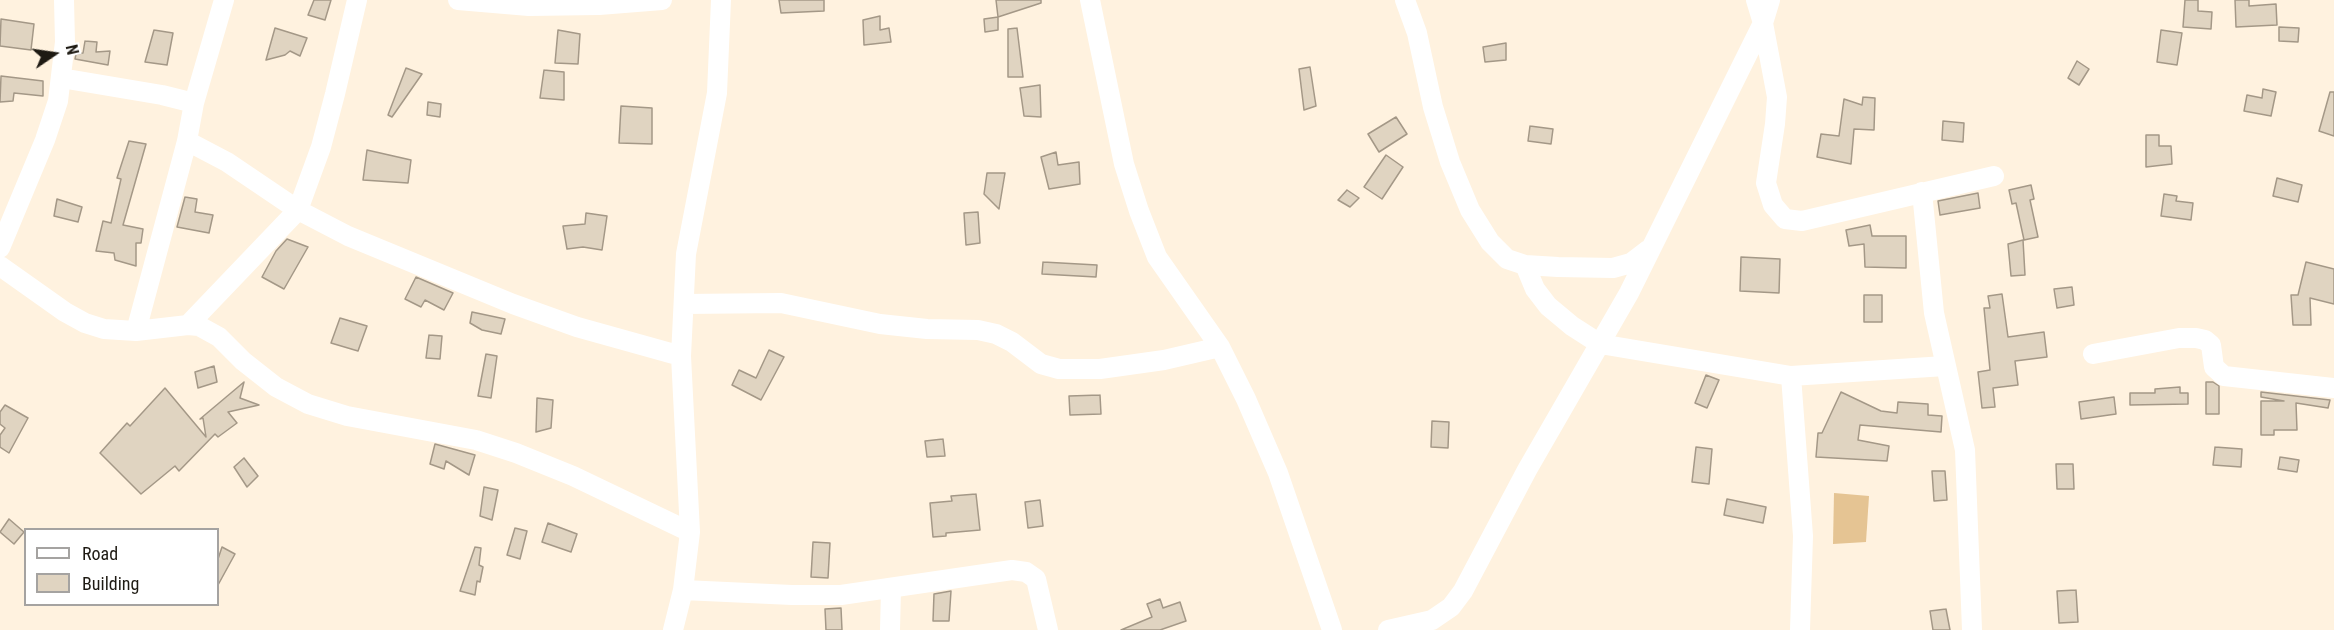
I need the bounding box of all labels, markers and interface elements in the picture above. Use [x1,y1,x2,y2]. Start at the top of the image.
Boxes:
north arrow [24,24,84,84]
text: N [62,43,82,57]
legend [24,528,219,606]
text: Road [82,543,118,564]
text: Building [82,573,139,594]

